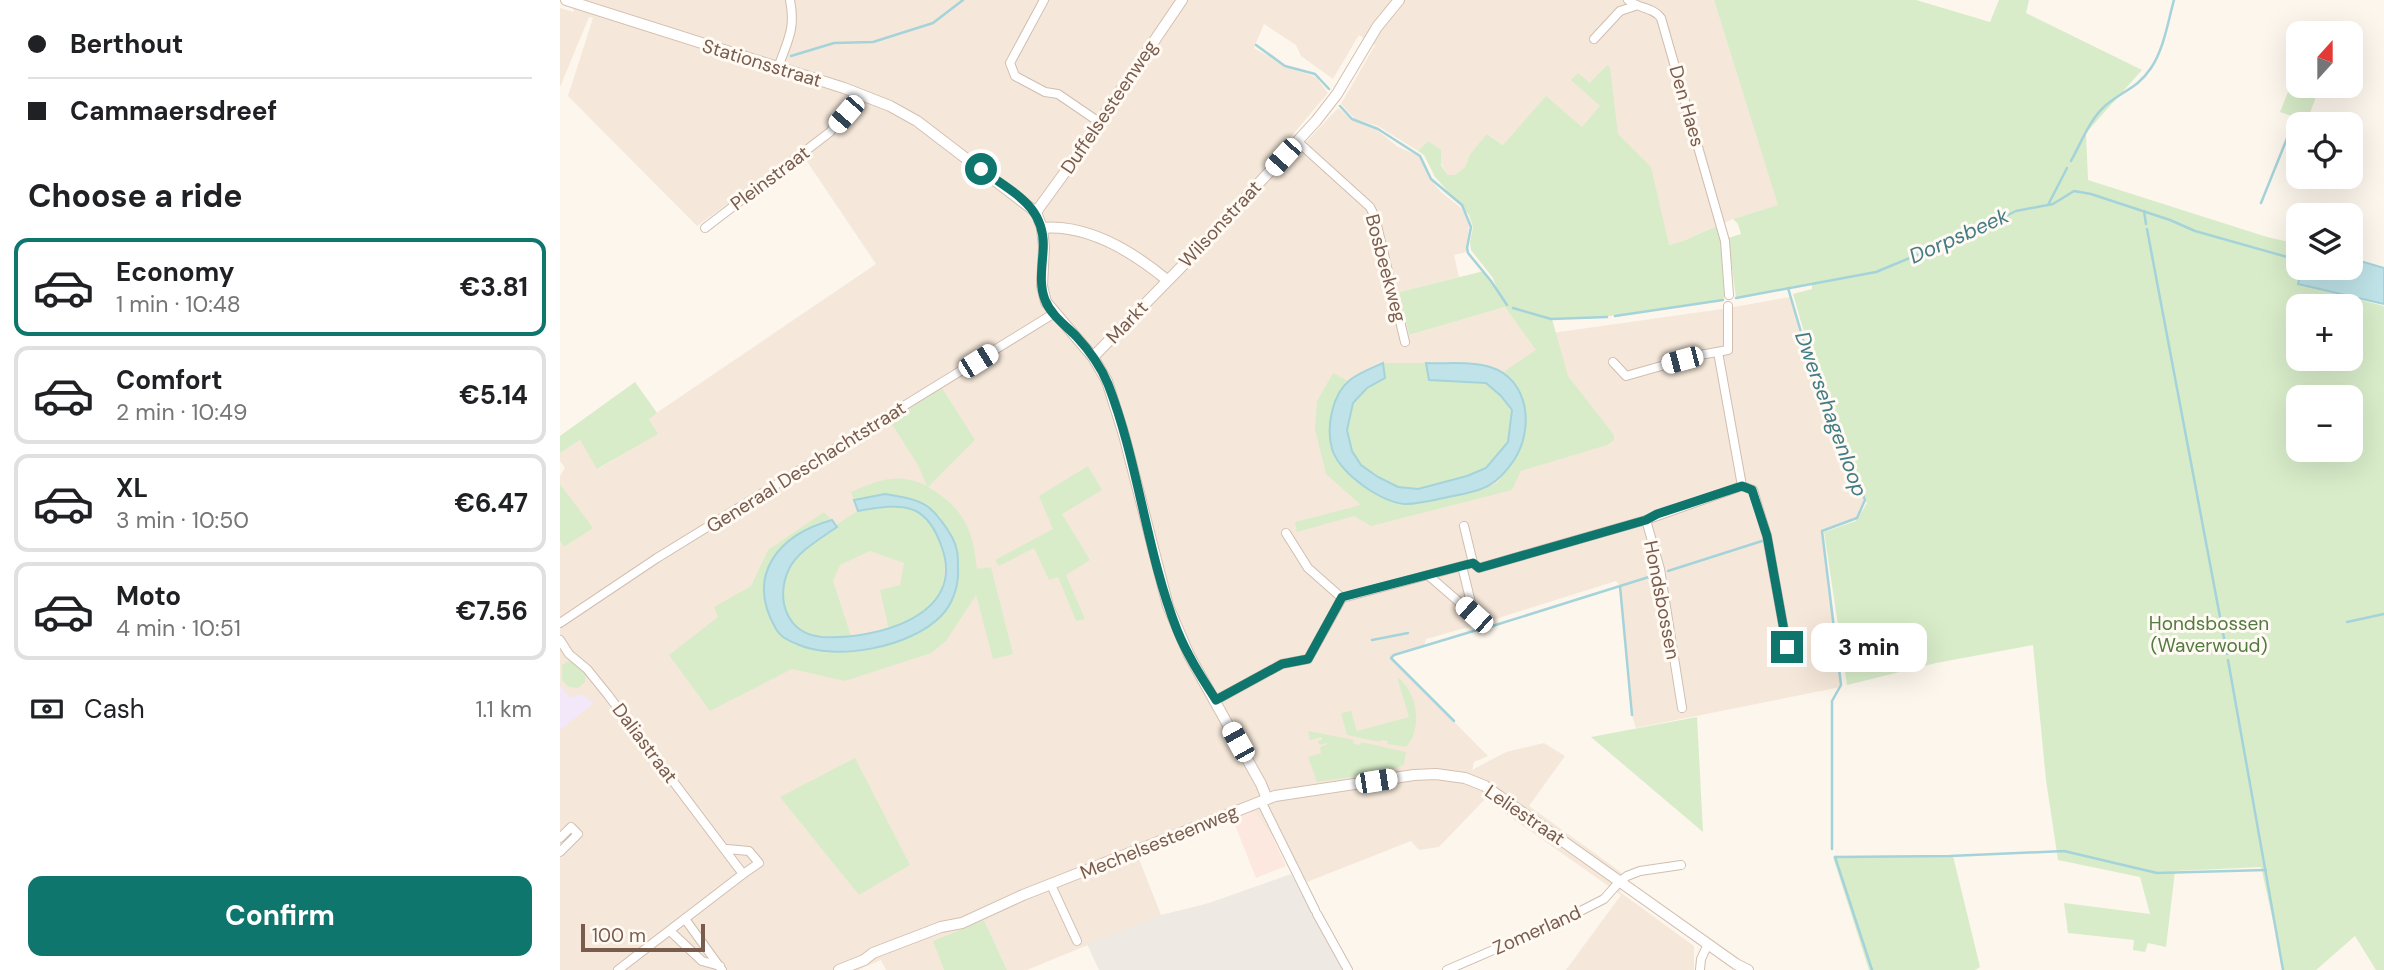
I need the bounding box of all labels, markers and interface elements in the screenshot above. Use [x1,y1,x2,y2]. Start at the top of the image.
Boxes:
north arrow [2286,21,2362,98]
map controls [2286,21,2363,462]
text: Berthout [70,27,183,61]
street label: Stationsstraat [699,33,825,93]
street label: Duffelsesteenweg [1055,35,1163,179]
street label: Den Haes [1663,62,1711,150]
car [825,91,868,137]
text: Cammaersdreef [70,94,277,128]
button: locate [2286,112,2363,189]
car [1262,134,1305,180]
street label: Pleinstraat [725,140,815,216]
route start [965,153,997,185]
text: Choose a ride [28,175,243,217]
street label: Wilsonstraat [1173,175,1267,273]
water label: Dorpsbeek [1905,202,2013,270]
button: layers [2286,203,2363,280]
street label: Bosbeekweg [1360,211,1413,325]
text: Economy [116,255,234,289]
icon: car [32,256,95,319]
text: €3.81 [460,270,528,304]
text: 1 min · 10:48 [116,289,241,319]
button: + [2286,294,2363,371]
street label: Markt [1101,295,1153,349]
water label: Dwersehagenloop [1788,327,1874,501]
car [955,341,1002,381]
car [1659,344,1706,376]
text: Comfort [116,363,222,397]
icon: car [32,364,95,427]
text: €5.14 [459,378,528,412]
button: − [2286,385,2363,462]
street label: Generaal Deschachtstraat [702,395,910,539]
text: 2 min · 10:49 [116,397,247,427]
text: XL [116,471,148,505]
icon: car [32,472,95,535]
text: €6.47 [454,486,528,520]
text: 3 min · 10:50 [116,505,249,535]
street label: Hondsbossen [1638,538,1686,662]
text: Moto [116,579,181,613]
icon: car [32,580,95,643]
car [1452,593,1497,637]
text: €7.56 [456,594,528,628]
park label: Hondsbossen (Waverwoud) [2149,611,2269,658]
text: 4 min · 10:51 [116,613,241,643]
callout: 3 min [1812,622,1927,672]
route end [1771,631,1803,663]
text: 3 min [1838,632,1900,662]
icon: cash [28,690,66,728]
text: Cash [84,692,145,726]
text: 1.1 km [475,694,532,724]
street label: Daliastraat [607,698,683,788]
car [1219,719,1258,765]
car [1354,767,1399,795]
street label: Leliestraat [1480,779,1570,851]
street label: Mechelsesteenweg [1076,799,1242,885]
button: Confirm [28,876,532,956]
street label: Zomerland [1489,900,1585,960]
scale bar [581,921,705,953]
text: 100 m [592,923,646,948]

